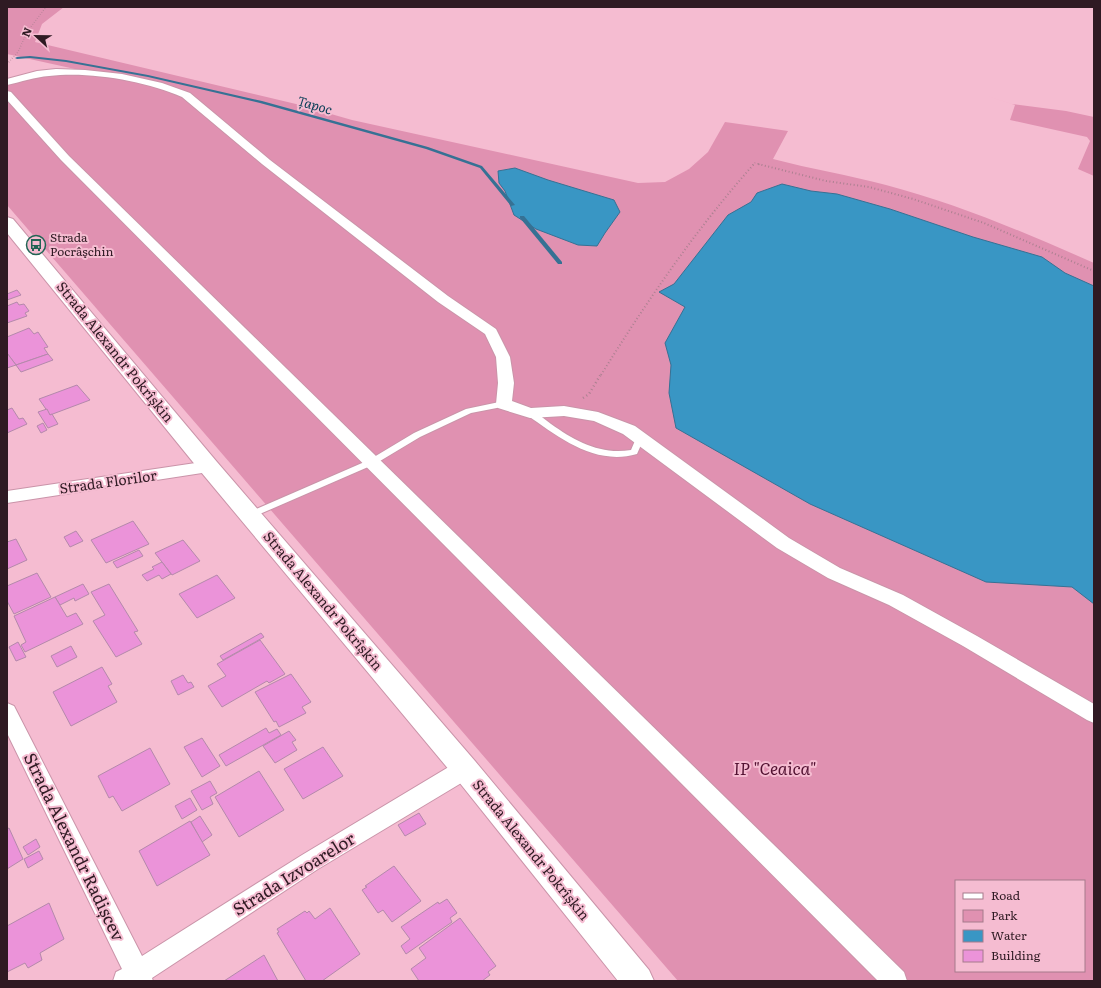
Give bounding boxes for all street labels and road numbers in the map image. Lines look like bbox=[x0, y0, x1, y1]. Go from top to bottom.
street label: Strada Alexandr Pokrîșkin bbox=[53, 277, 179, 426]
street label: Strada Florilor bbox=[58, 464, 158, 498]
street label: Strada Alexandr Pokrîșkin bbox=[260, 526, 388, 674]
street label: Strada Alexandr Radișcev bbox=[19, 748, 132, 945]
street label: Strada Alexandr Pokrîșkin bbox=[469, 775, 595, 924]
street label: Strada Izvoarelor bbox=[227, 825, 359, 920]

